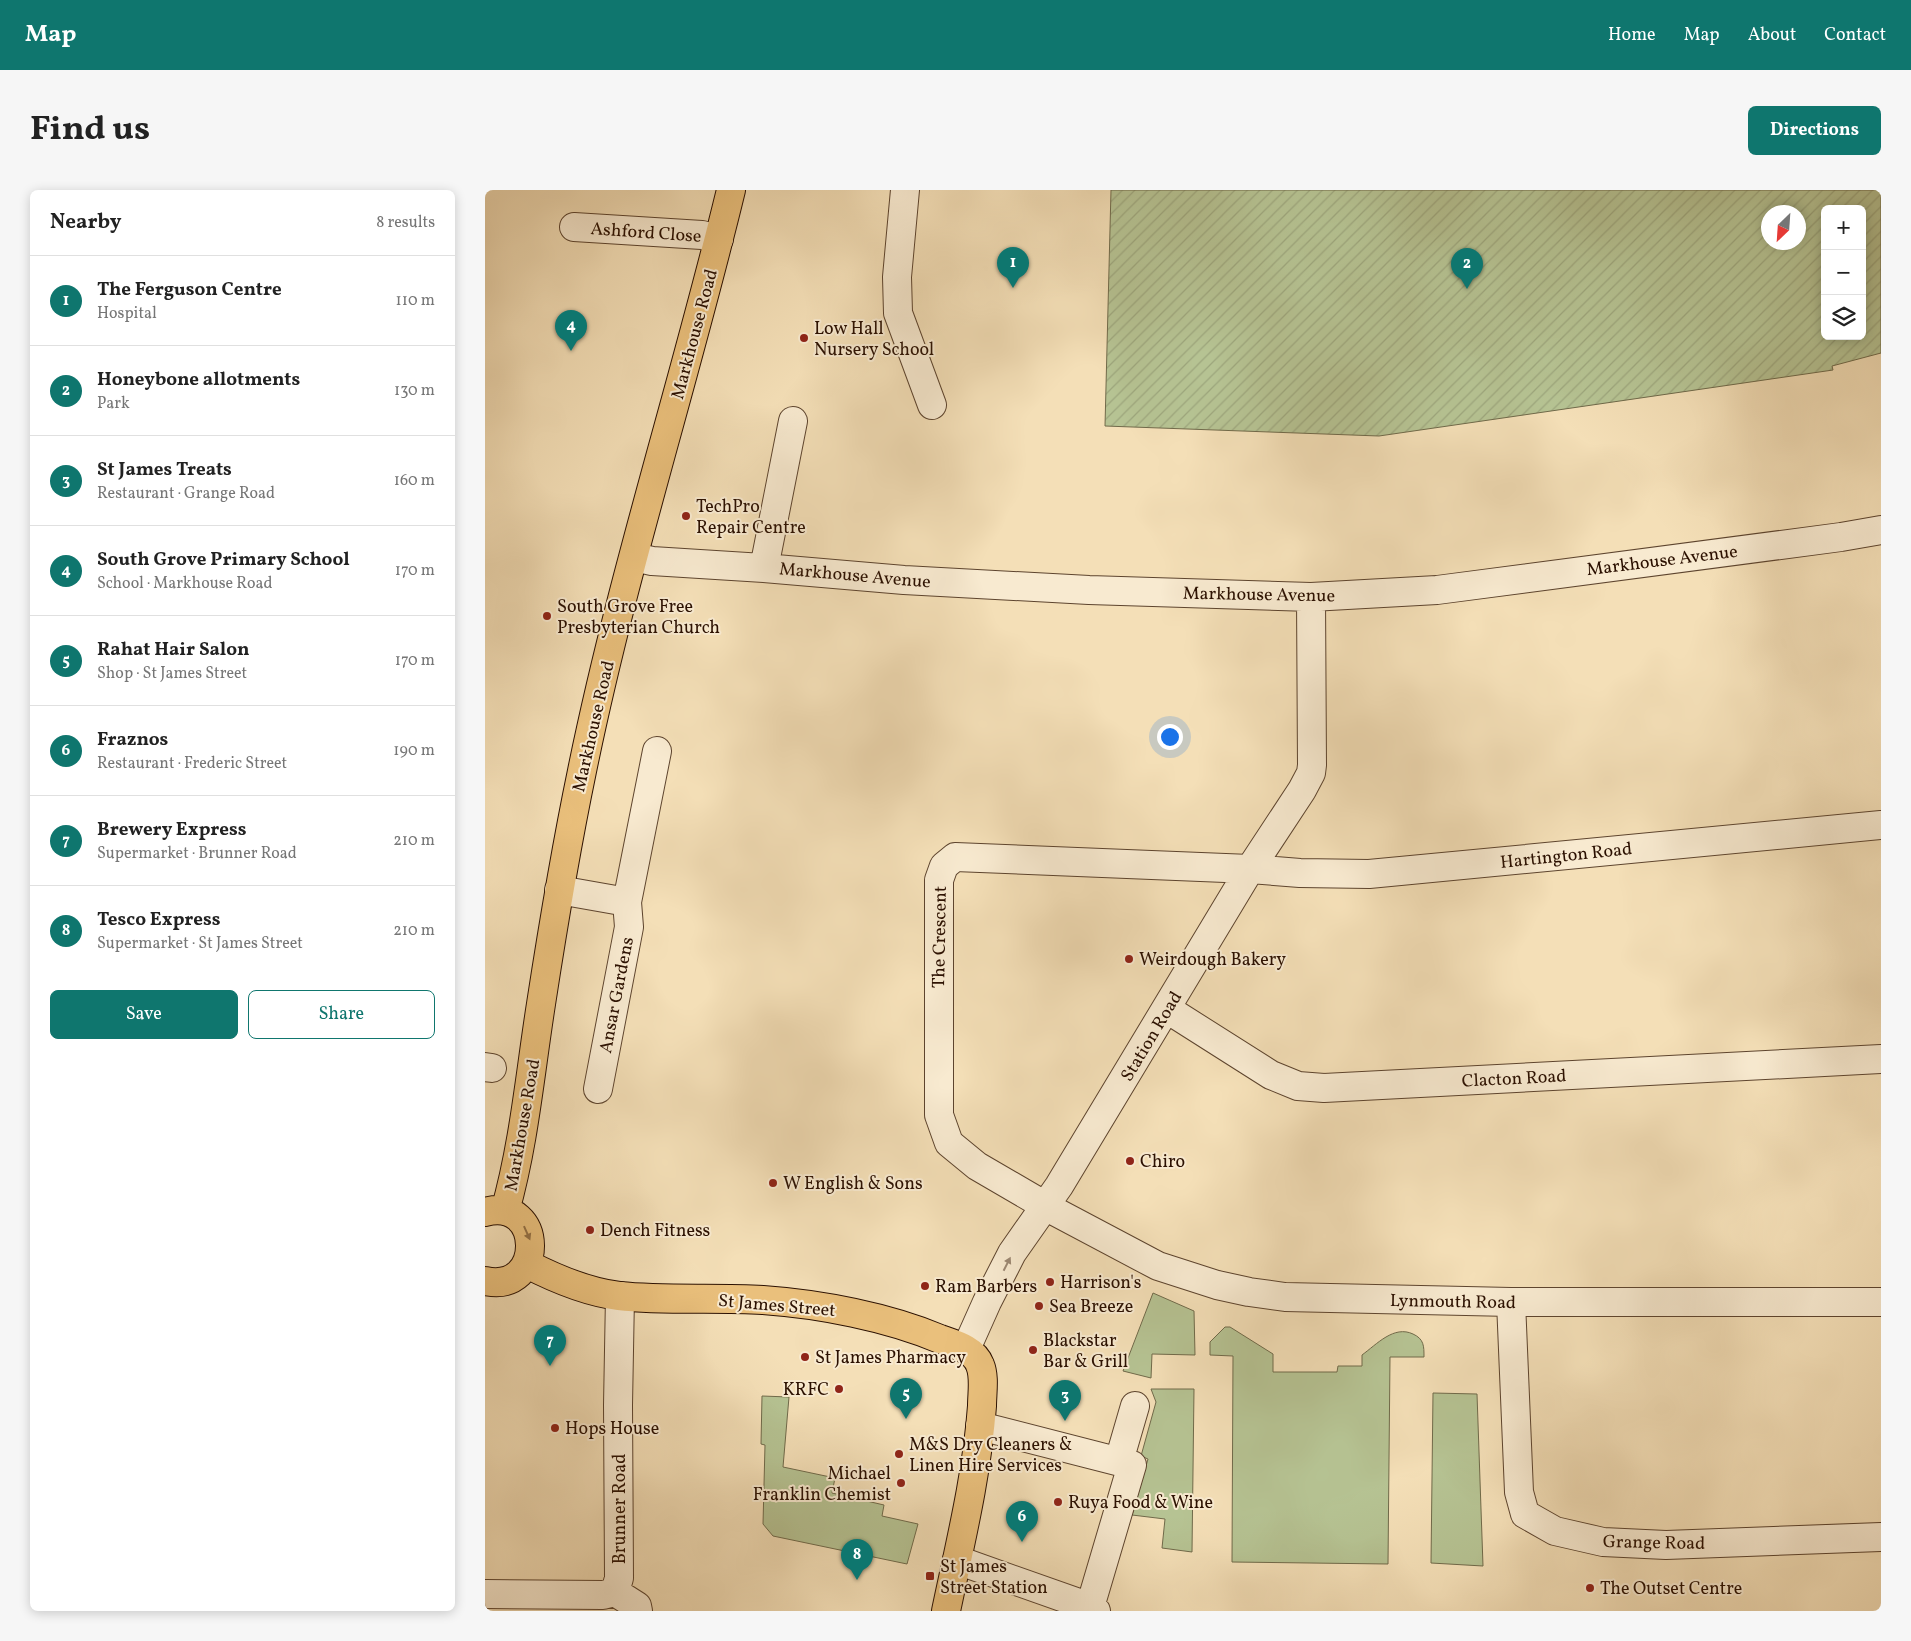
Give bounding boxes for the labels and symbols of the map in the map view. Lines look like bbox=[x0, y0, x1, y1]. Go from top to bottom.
north arrow bbox=[1761, 205, 1806, 250]
street label: Ashford Close bbox=[590, 217, 702, 250]
pin: 1 bbox=[997, 247, 1029, 288]
pin: 2 bbox=[1451, 248, 1483, 289]
street label: Markhouse Road bbox=[666, 266, 725, 402]
pin: 4 bbox=[555, 310, 587, 351]
place label: Low Hall Nursery School bbox=[814, 317, 934, 363]
marker: Low Hall Nursery School bbox=[798, 332, 810, 344]
place label: TechPro Repair Centre bbox=[696, 495, 806, 541]
marker: TechPro Repair Centre bbox=[680, 510, 692, 522]
street label: Markhouse Avenue bbox=[1585, 540, 1739, 583]
street label: Markhouse Avenue bbox=[778, 557, 932, 596]
street label: Markhouse Avenue bbox=[1183, 582, 1335, 609]
place label: South Grove Free Presbyterian Church bbox=[557, 595, 720, 641]
marker: South Grove Free Presbyterian Church bbox=[541, 610, 553, 622]
street label: Markhouse Road bbox=[567, 658, 622, 794]
your location bbox=[1157, 724, 1183, 750]
street label: Hartington Road bbox=[1499, 837, 1633, 876]
street label: The Crescent bbox=[927, 886, 954, 988]
street label: Ansar Gardens bbox=[594, 935, 641, 1056]
place label: Weirdough Bakery bbox=[1139, 948, 1286, 973]
marker: Weirdough Bakery bbox=[1123, 953, 1135, 965]
street label: Station Road bbox=[1115, 987, 1189, 1087]
street label: Markhouse Road bbox=[500, 1057, 547, 1193]
street label: Clacton Road bbox=[1461, 1064, 1567, 1095]
place label: Chiro bbox=[1140, 1150, 1185, 1175]
marker: Chiro bbox=[1124, 1155, 1136, 1167]
place label: W English & Sons bbox=[783, 1172, 923, 1197]
marker: W English & Sons bbox=[767, 1177, 779, 1189]
place label: Dench Fitness bbox=[600, 1219, 710, 1244]
marker: Dench Fitness bbox=[584, 1224, 596, 1236]
one-way arrow bbox=[523, 1225, 532, 1240]
one-way arrow bbox=[1003, 1257, 1011, 1271]
place label: Harrison's bbox=[1060, 1271, 1141, 1296]
place label: Ram Barbers bbox=[935, 1275, 1037, 1300]
marker: Harrison's bbox=[1044, 1276, 1056, 1288]
marker: Ram Barbers bbox=[919, 1280, 931, 1292]
street label: St James Street bbox=[717, 1289, 837, 1324]
street label: Lynmouth Road bbox=[1390, 1289, 1516, 1316]
place label: Sea Breeze bbox=[1049, 1295, 1133, 1320]
marker: Sea Breeze bbox=[1033, 1300, 1045, 1312]
pin: 7 bbox=[534, 1325, 566, 1366]
place label: Blackstar Bar & Grill bbox=[1043, 1329, 1128, 1375]
marker: Blackstar Bar & Grill bbox=[1027, 1344, 1039, 1356]
place label: St James Pharmacy bbox=[815, 1346, 966, 1371]
marker: St James Pharmacy bbox=[799, 1351, 811, 1363]
place label: KRFC bbox=[783, 1378, 829, 1403]
pin: 5 bbox=[890, 1378, 922, 1419]
pin: 3 bbox=[1049, 1380, 1081, 1421]
marker: KRFC bbox=[833, 1383, 845, 1395]
place label: Hops House bbox=[565, 1417, 659, 1442]
marker: Hops House bbox=[549, 1422, 561, 1434]
place label: M&S Dry Cleaners & Linen Hire Services bbox=[909, 1433, 1072, 1479]
marker: M&S Dry Cleaners & Linen Hire Services bbox=[893, 1448, 905, 1460]
street label: Brunner Road bbox=[608, 1454, 633, 1564]
place label: Michael Franklin Chemist bbox=[753, 1462, 891, 1508]
marker: Michael Franklin Chemist bbox=[895, 1477, 907, 1489]
place label: Ruya Food & Wine bbox=[1068, 1491, 1213, 1516]
marker: Ruya Food & Wine bbox=[1052, 1496, 1064, 1508]
pin: 6 bbox=[1006, 1501, 1038, 1542]
street label: Grange Road bbox=[1603, 1530, 1705, 1557]
pin: 8 bbox=[841, 1539, 873, 1580]
place label: St James Street Station bbox=[940, 1555, 1048, 1601]
marker: St James Street Station bbox=[924, 1570, 936, 1582]
place label: The Outset Centre bbox=[1600, 1577, 1742, 1602]
marker: The Outset Centre bbox=[1584, 1582, 1596, 1594]

